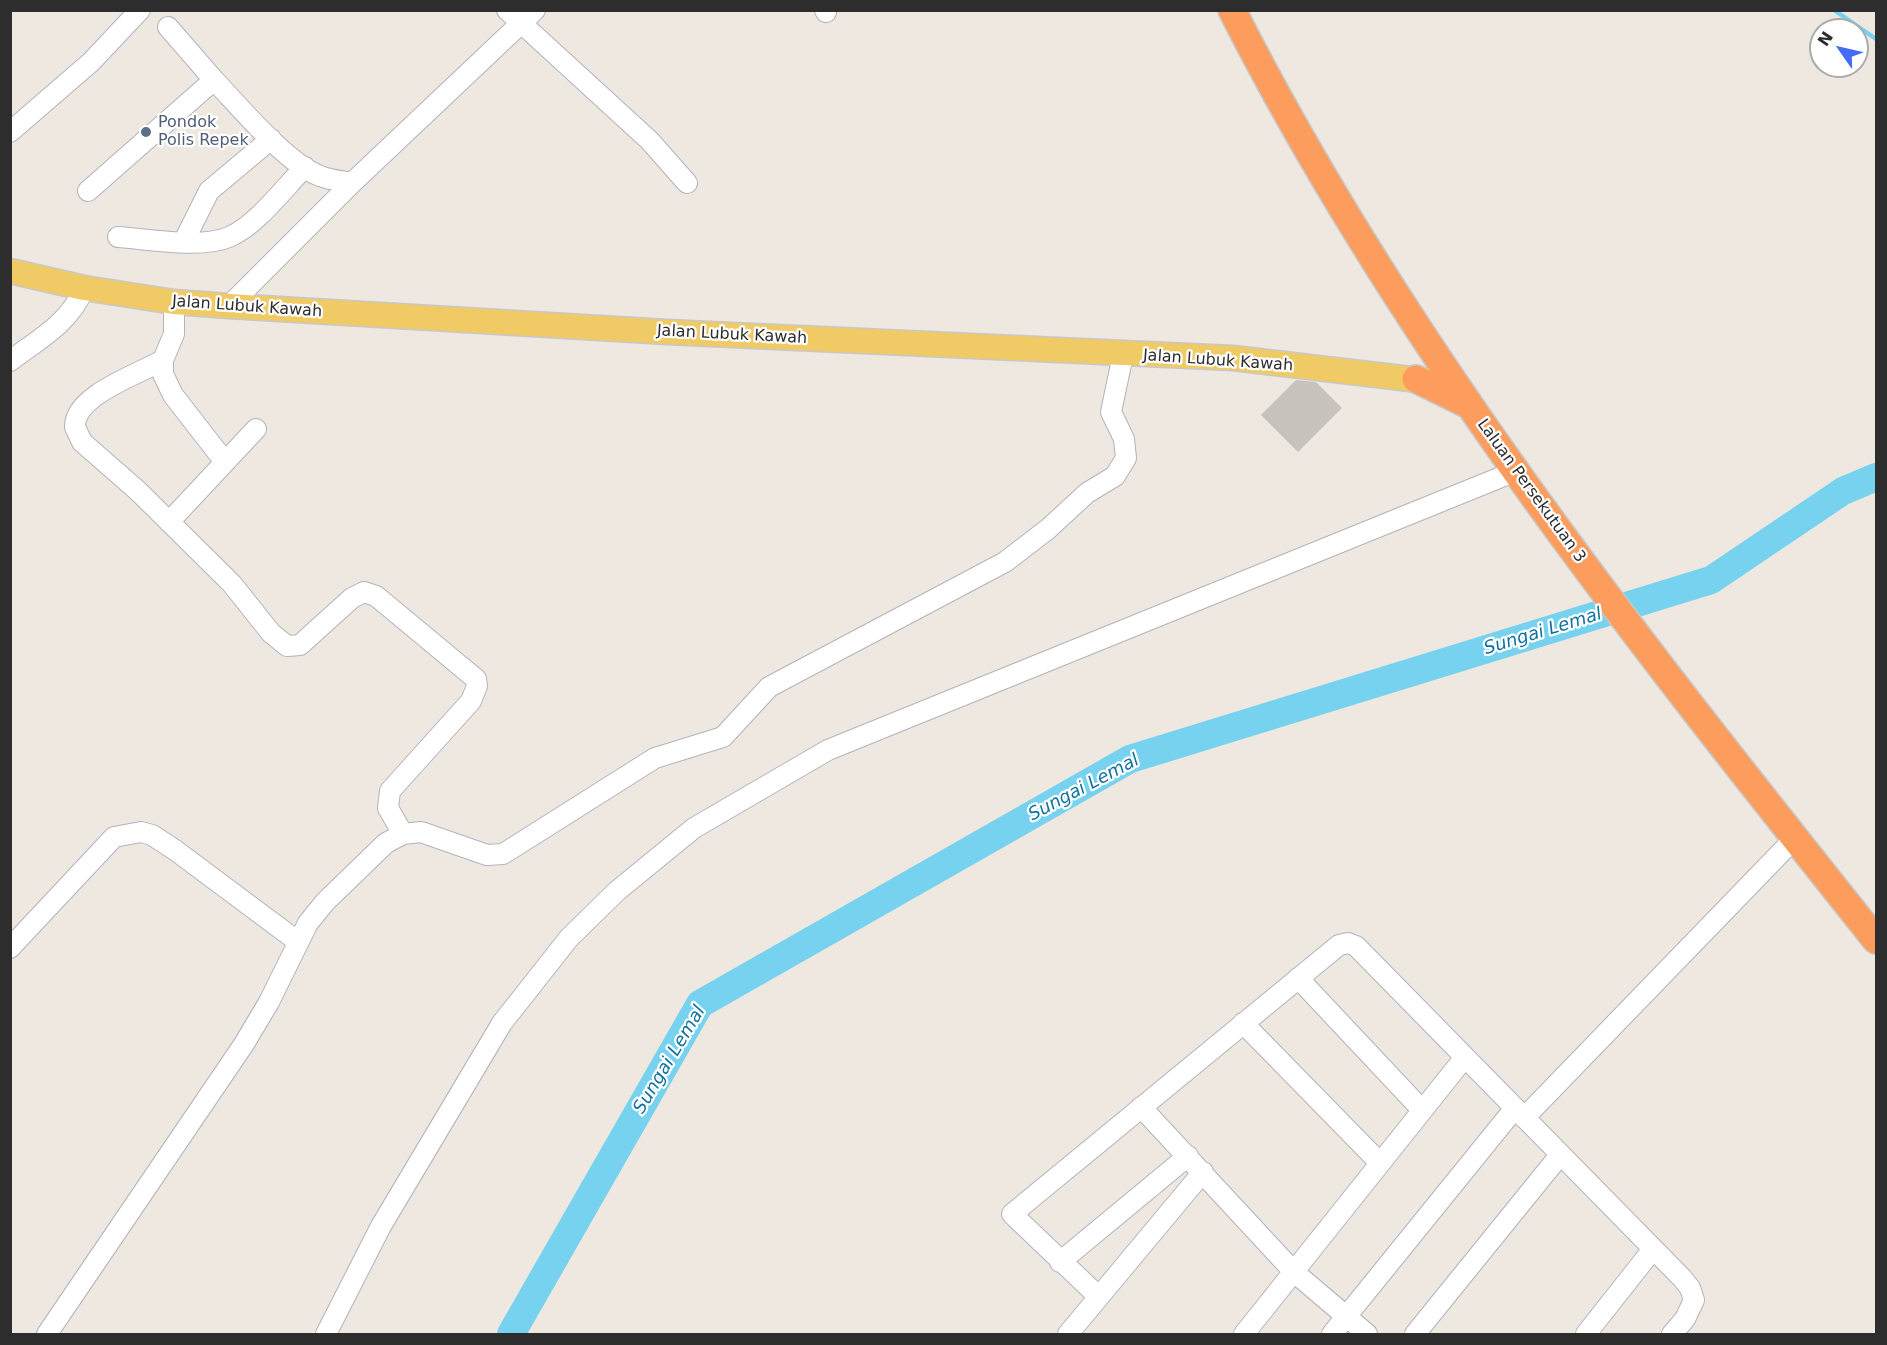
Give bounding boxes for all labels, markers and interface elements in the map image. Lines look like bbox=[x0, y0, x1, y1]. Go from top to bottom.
north arrow bbox=[1809, 18, 1869, 78]
text: N bbox=[1814, 28, 1837, 50]
place label: Pondok Polis Repek bbox=[158, 113, 249, 151]
marker: Pondok Polis Repek bbox=[139, 125, 153, 139]
street label: Jalan Lubuk Kawah bbox=[171, 292, 323, 322]
street label: Jalan Lubuk Kawah bbox=[656, 321, 808, 349]
street label: Jalan Lubuk Kawah bbox=[1142, 346, 1294, 376]
street label: Laluan Persekutuan 3 bbox=[1473, 416, 1589, 566]
water label: Sungai Lemal bbox=[1481, 604, 1605, 660]
water label: Sungai Lemal bbox=[1025, 750, 1143, 826]
water label: Sungai Lemal bbox=[629, 1002, 711, 1118]

